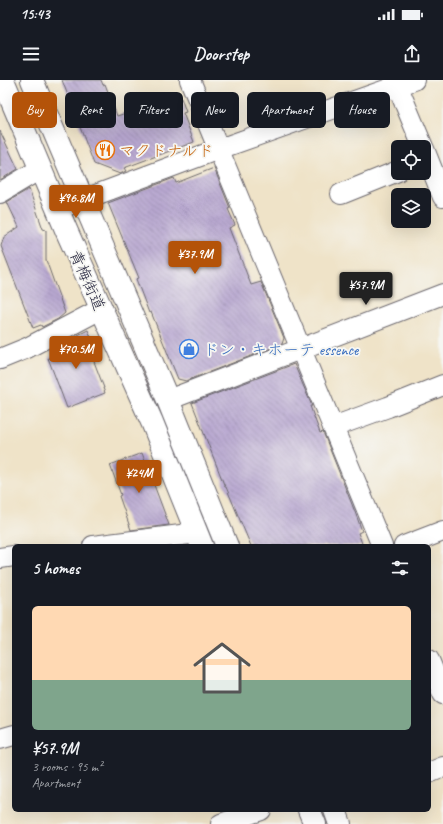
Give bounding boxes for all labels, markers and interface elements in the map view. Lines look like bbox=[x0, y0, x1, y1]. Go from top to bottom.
text: 15:43 bbox=[20, 5, 50, 24]
icon: menu bbox=[20, 43, 42, 65]
text: Doorstep bbox=[194, 43, 249, 65]
icon: share bbox=[401, 43, 423, 65]
chip: Buy bbox=[12, 92, 57, 128]
chip: Rent bbox=[65, 92, 116, 128]
chip: Filters bbox=[124, 92, 183, 128]
chip: New bbox=[191, 92, 239, 128]
chip: Apartment bbox=[247, 92, 326, 128]
chip: House bbox=[334, 92, 390, 128]
restaurant icon: マクドナルド bbox=[94, 139, 116, 161]
map controls bbox=[391, 140, 431, 228]
button: locate bbox=[391, 140, 431, 180]
place label: マクドナルド bbox=[119, 141, 214, 161]
pin: ¥96.8M bbox=[43, 185, 109, 219]
button: layers bbox=[391, 188, 431, 228]
text: ¥96.8M bbox=[58, 190, 94, 206]
pin: ¥37.9M bbox=[162, 241, 228, 275]
text: ¥37.9M bbox=[177, 246, 213, 262]
street label: 青梅街道 bbox=[65, 247, 109, 314]
pin: ¥57.9M bbox=[333, 272, 399, 306]
text: ¥57.9M bbox=[348, 277, 384, 293]
pin: ¥70.5M bbox=[43, 336, 109, 370]
shop icon: ドン・キホーテ essence bbox=[178, 338, 200, 360]
place label: ドン・キホーテ essence bbox=[203, 340, 360, 360]
text: ¥70.5M bbox=[58, 341, 94, 357]
pin: ¥24M bbox=[115, 460, 163, 494]
text: ¥24M bbox=[125, 465, 153, 481]
icon: filters bbox=[389, 557, 411, 579]
text: 5 homes bbox=[32, 558, 80, 579]
icon: home bbox=[186, 632, 258, 704]
text: ¥57.9M bbox=[32, 738, 78, 759]
text: 3 rooms · 95 m² bbox=[32, 759, 102, 775]
text: Apartment bbox=[32, 775, 80, 791]

